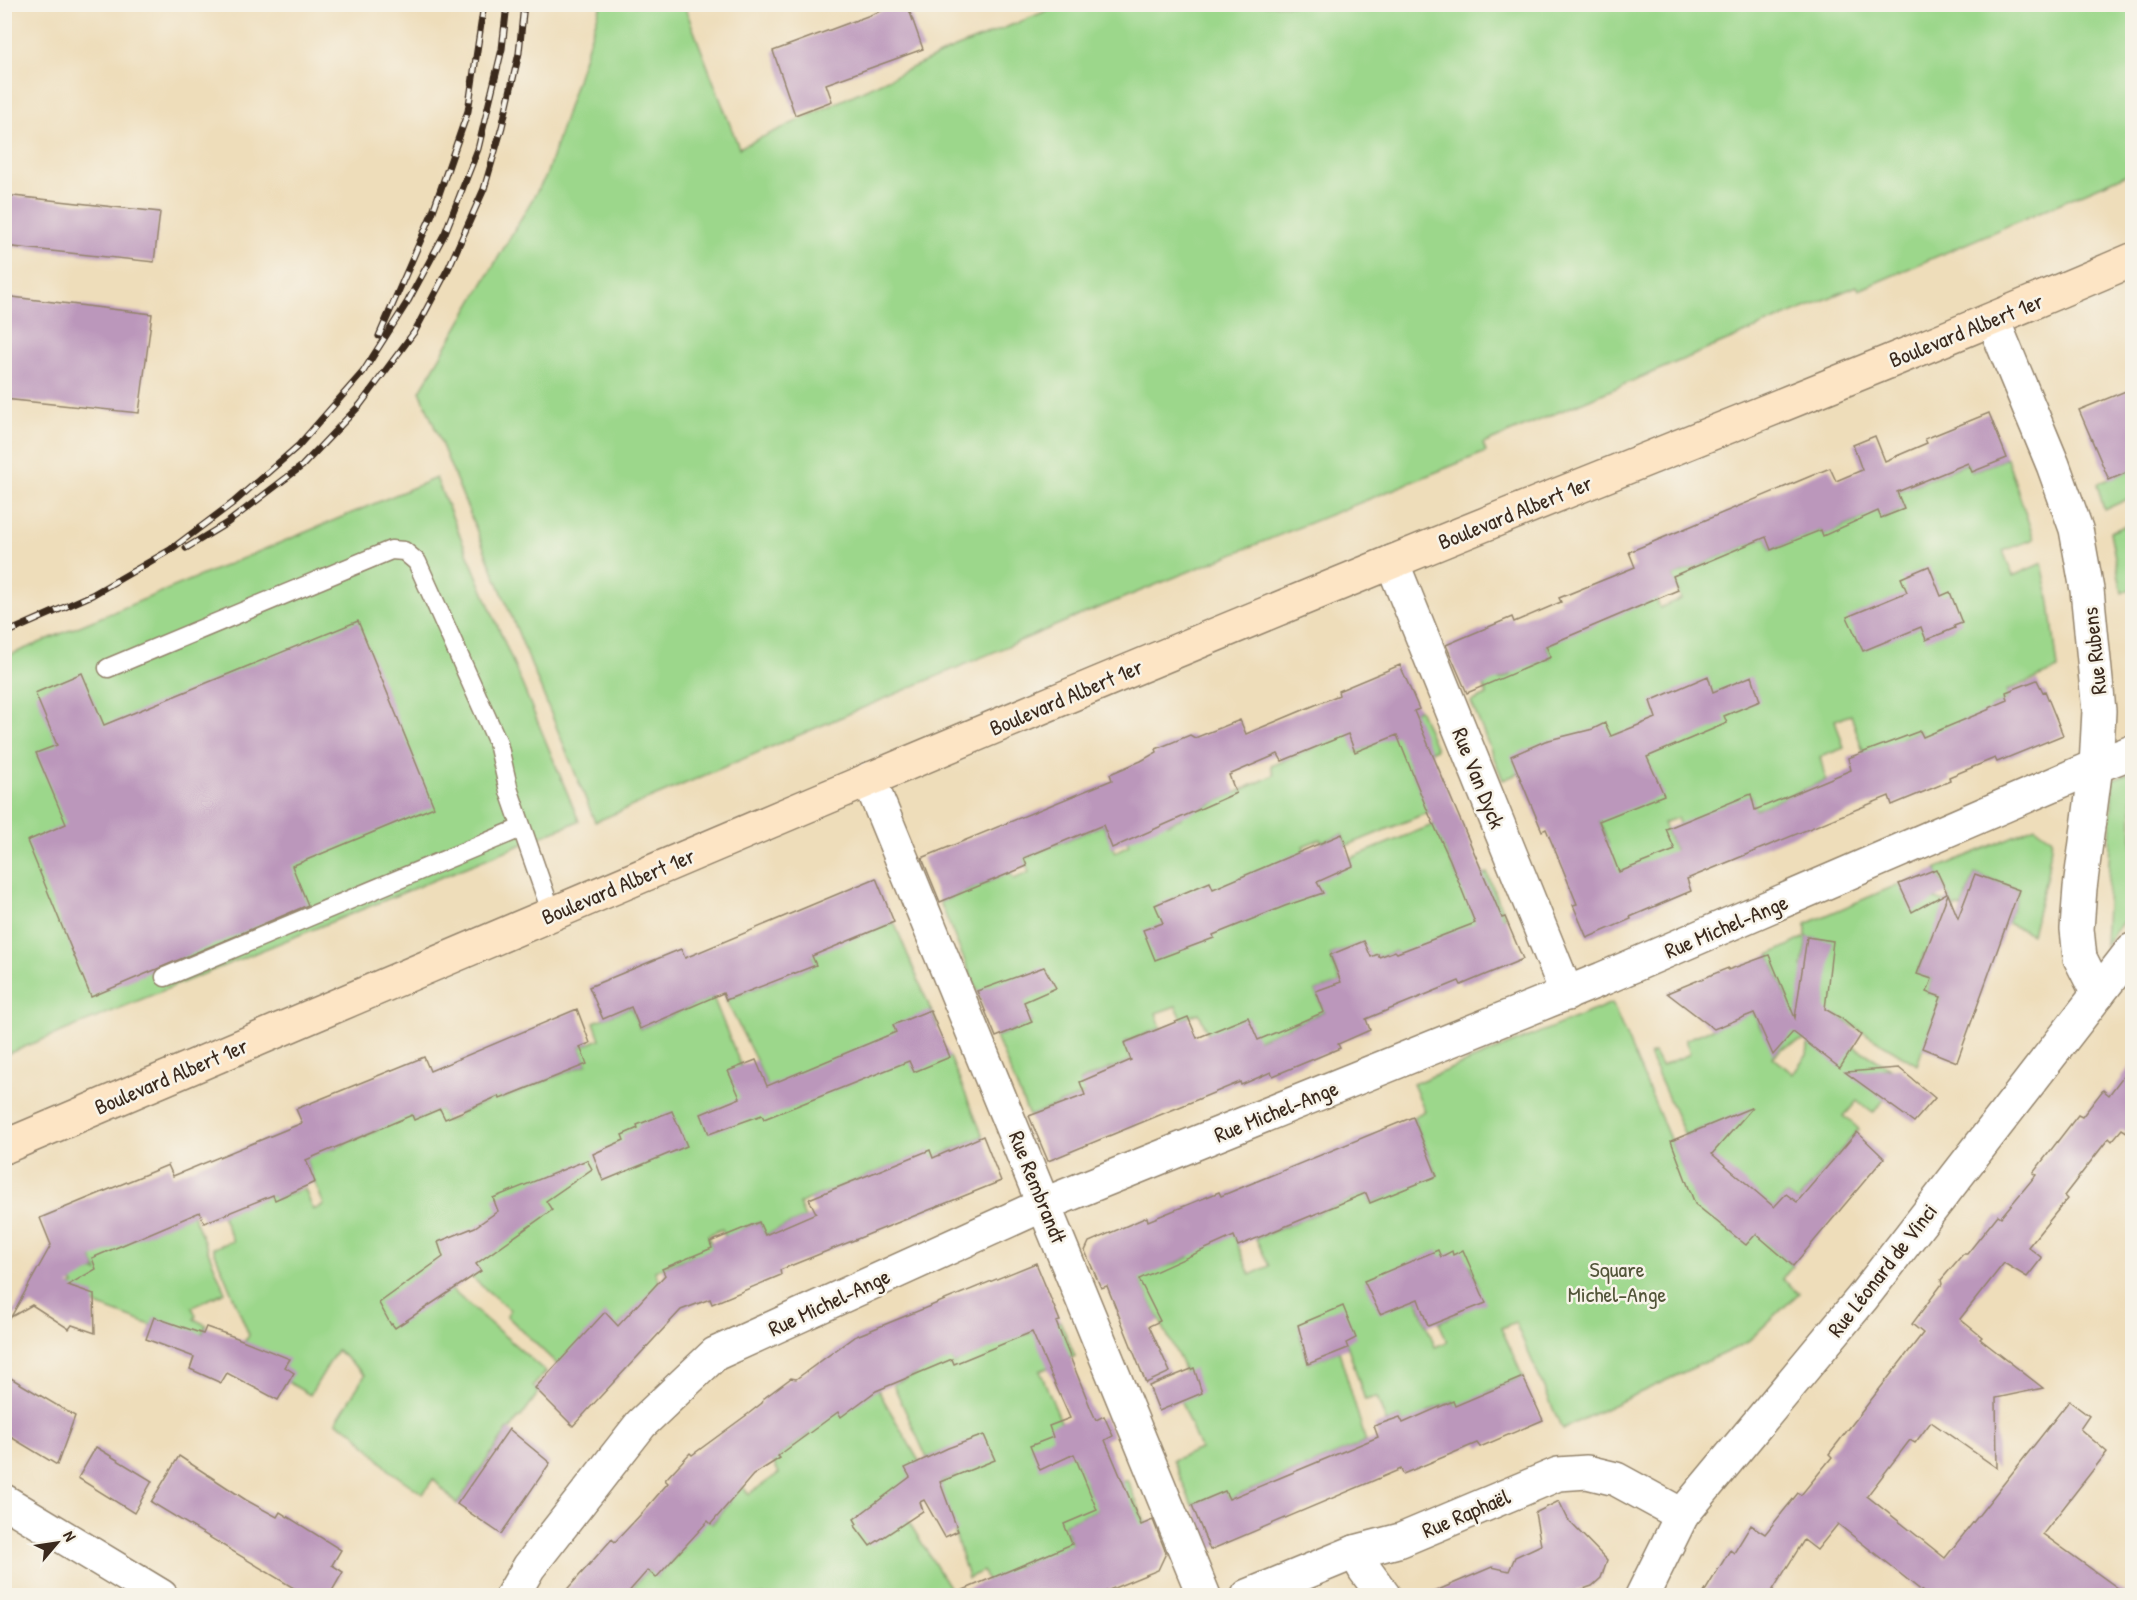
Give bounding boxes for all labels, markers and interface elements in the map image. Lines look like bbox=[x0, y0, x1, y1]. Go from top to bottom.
street label: Boulevard Albert 1er bbox=[1884, 285, 2048, 375]
street label: Boulevard Albert 1er bbox=[1433, 467, 1597, 557]
street label: Rue Rubens bbox=[2075, 606, 2113, 696]
street label: Boulevard Albert 1er bbox=[985, 651, 1148, 743]
street label: Rue Van Dyck bbox=[1445, 723, 1513, 833]
street label: Boulevard Albert 1er bbox=[537, 840, 700, 932]
street label: Rue Michel-Ange bbox=[1660, 886, 1792, 965]
street label: Boulevard Albert 1er bbox=[90, 1030, 253, 1122]
street label: Rue Michel-Ange bbox=[1210, 1072, 1343, 1149]
street label: Rue Rembrandt bbox=[1002, 1126, 1074, 1248]
street label: Rue Léonard de Vinci bbox=[1820, 1197, 1944, 1343]
park label: Square Michel-Ange bbox=[1568, 1254, 1666, 1309]
street label: Rue Michel-Ange bbox=[763, 1261, 895, 1343]
street label: Rue Raphaël bbox=[1417, 1481, 1515, 1545]
north arrow bbox=[27, 1513, 87, 1573]
text: N bbox=[58, 1527, 82, 1545]

